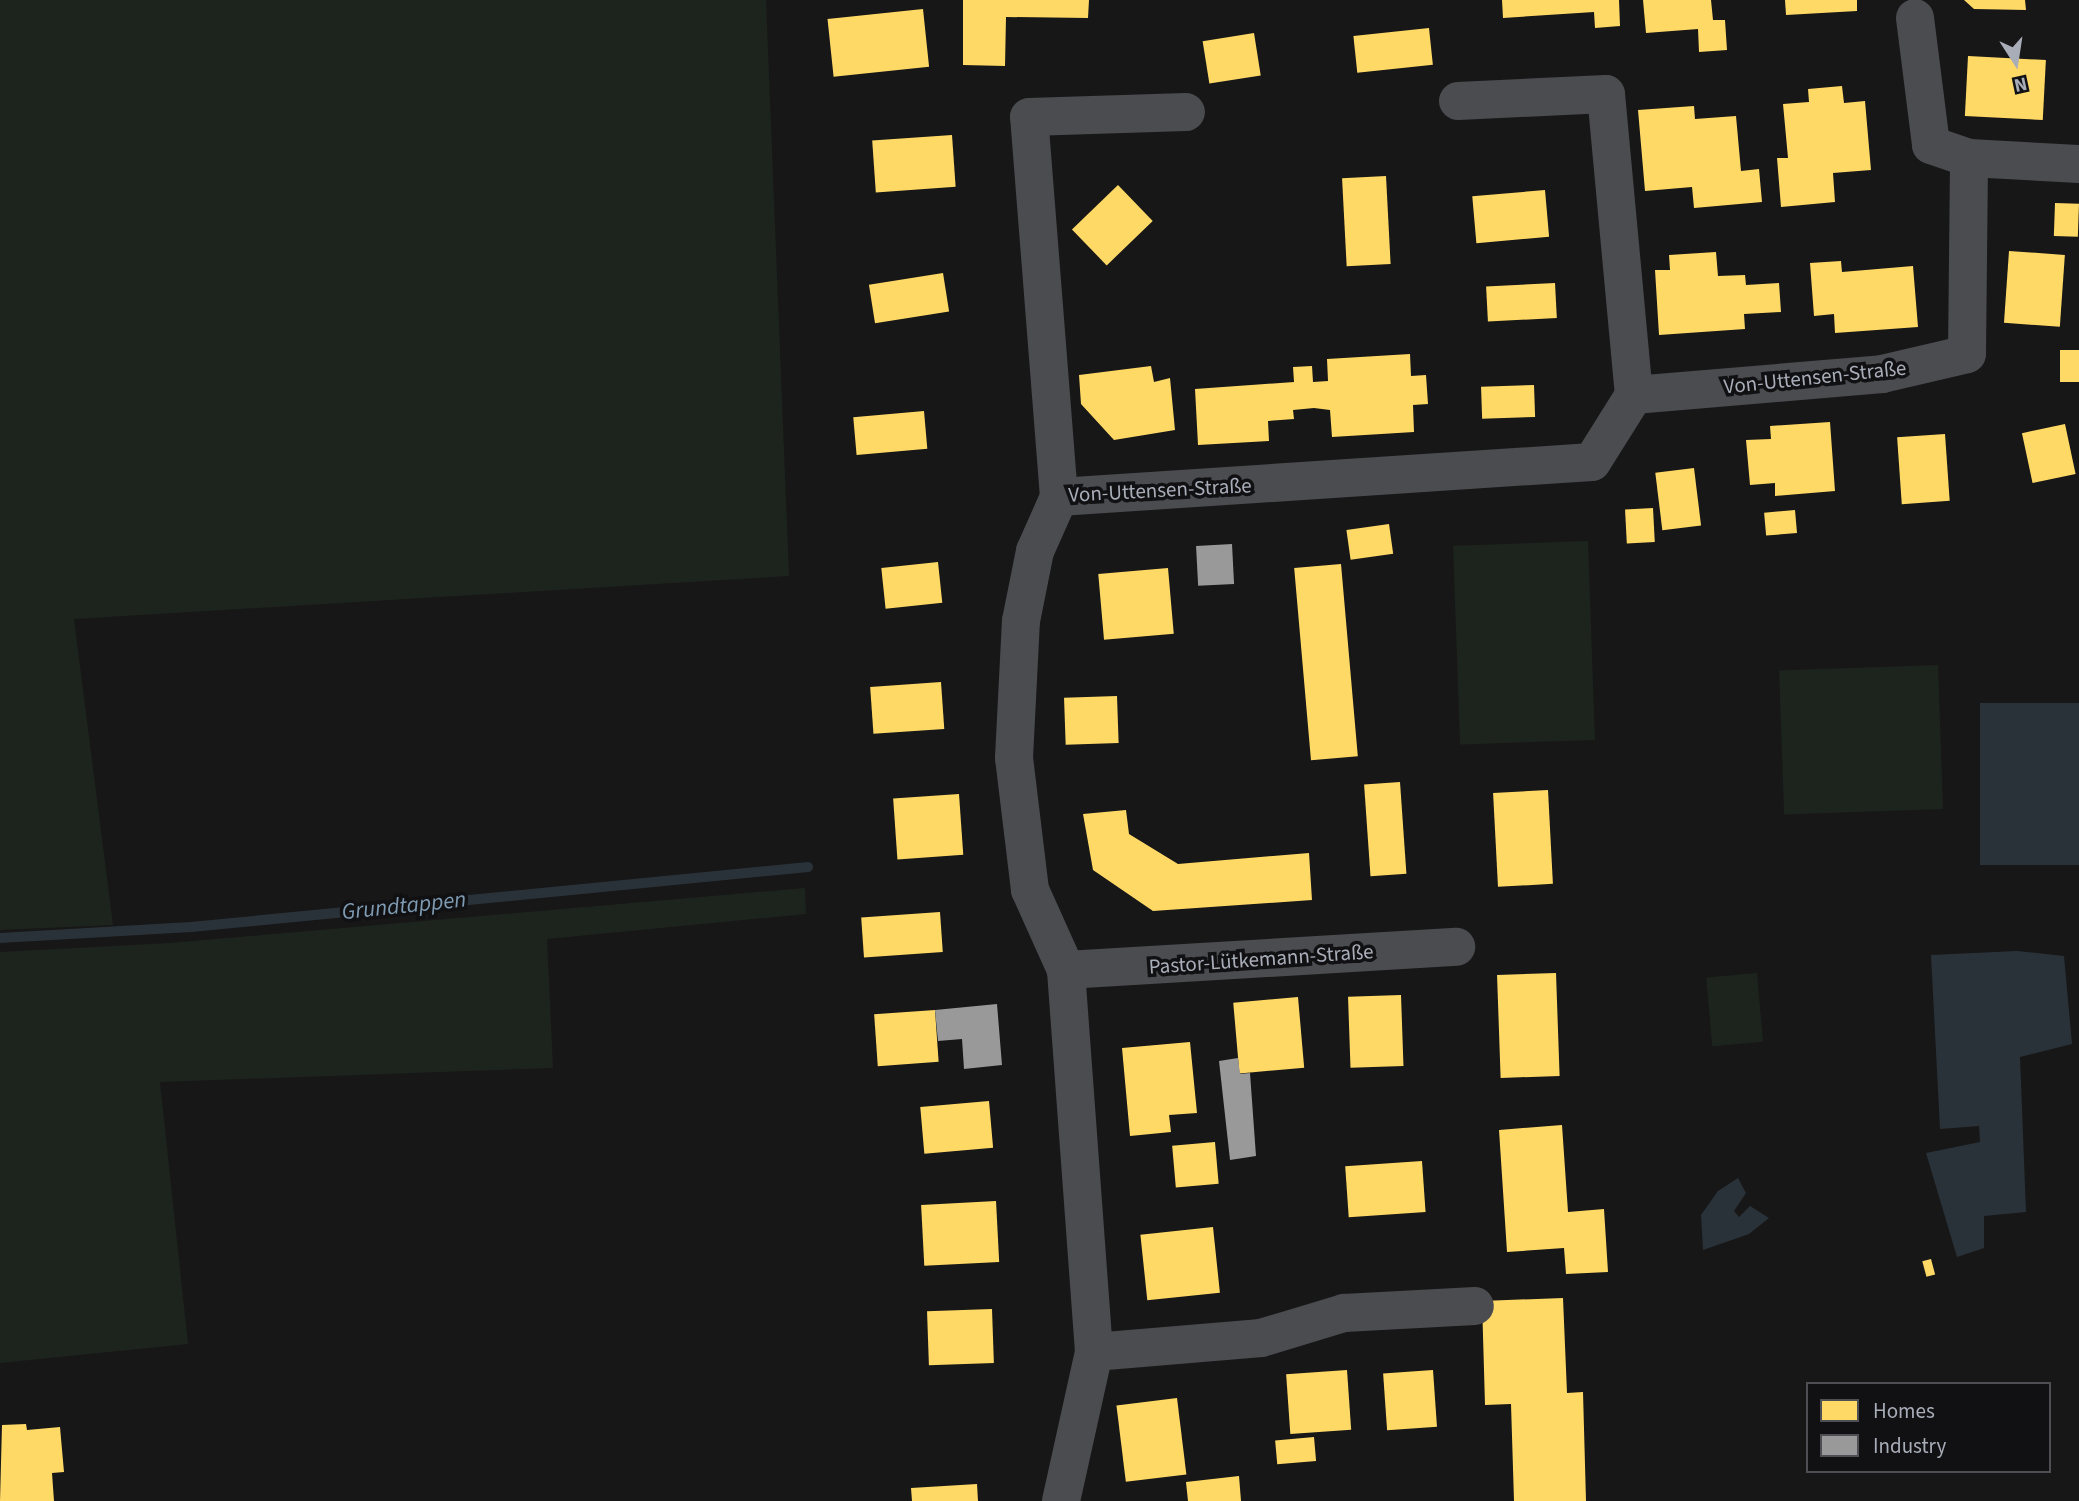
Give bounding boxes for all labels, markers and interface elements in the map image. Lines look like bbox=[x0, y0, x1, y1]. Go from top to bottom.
north arrow bbox=[1981, 28, 2051, 98]
text: N bbox=[2011, 70, 2029, 99]
street label: Von-Uttensen-Straße bbox=[1722, 355, 1908, 399]
street label: Von-Uttensen-Straße bbox=[1068, 473, 1252, 507]
water label: Grundtappen bbox=[340, 886, 468, 926]
street label: Pastor-Lütkemann-Straße bbox=[1148, 939, 1374, 979]
legend bbox=[1806, 1382, 2051, 1473]
text: Homes bbox=[1873, 1396, 1935, 1426]
text: Industry bbox=[1873, 1431, 1946, 1461]

